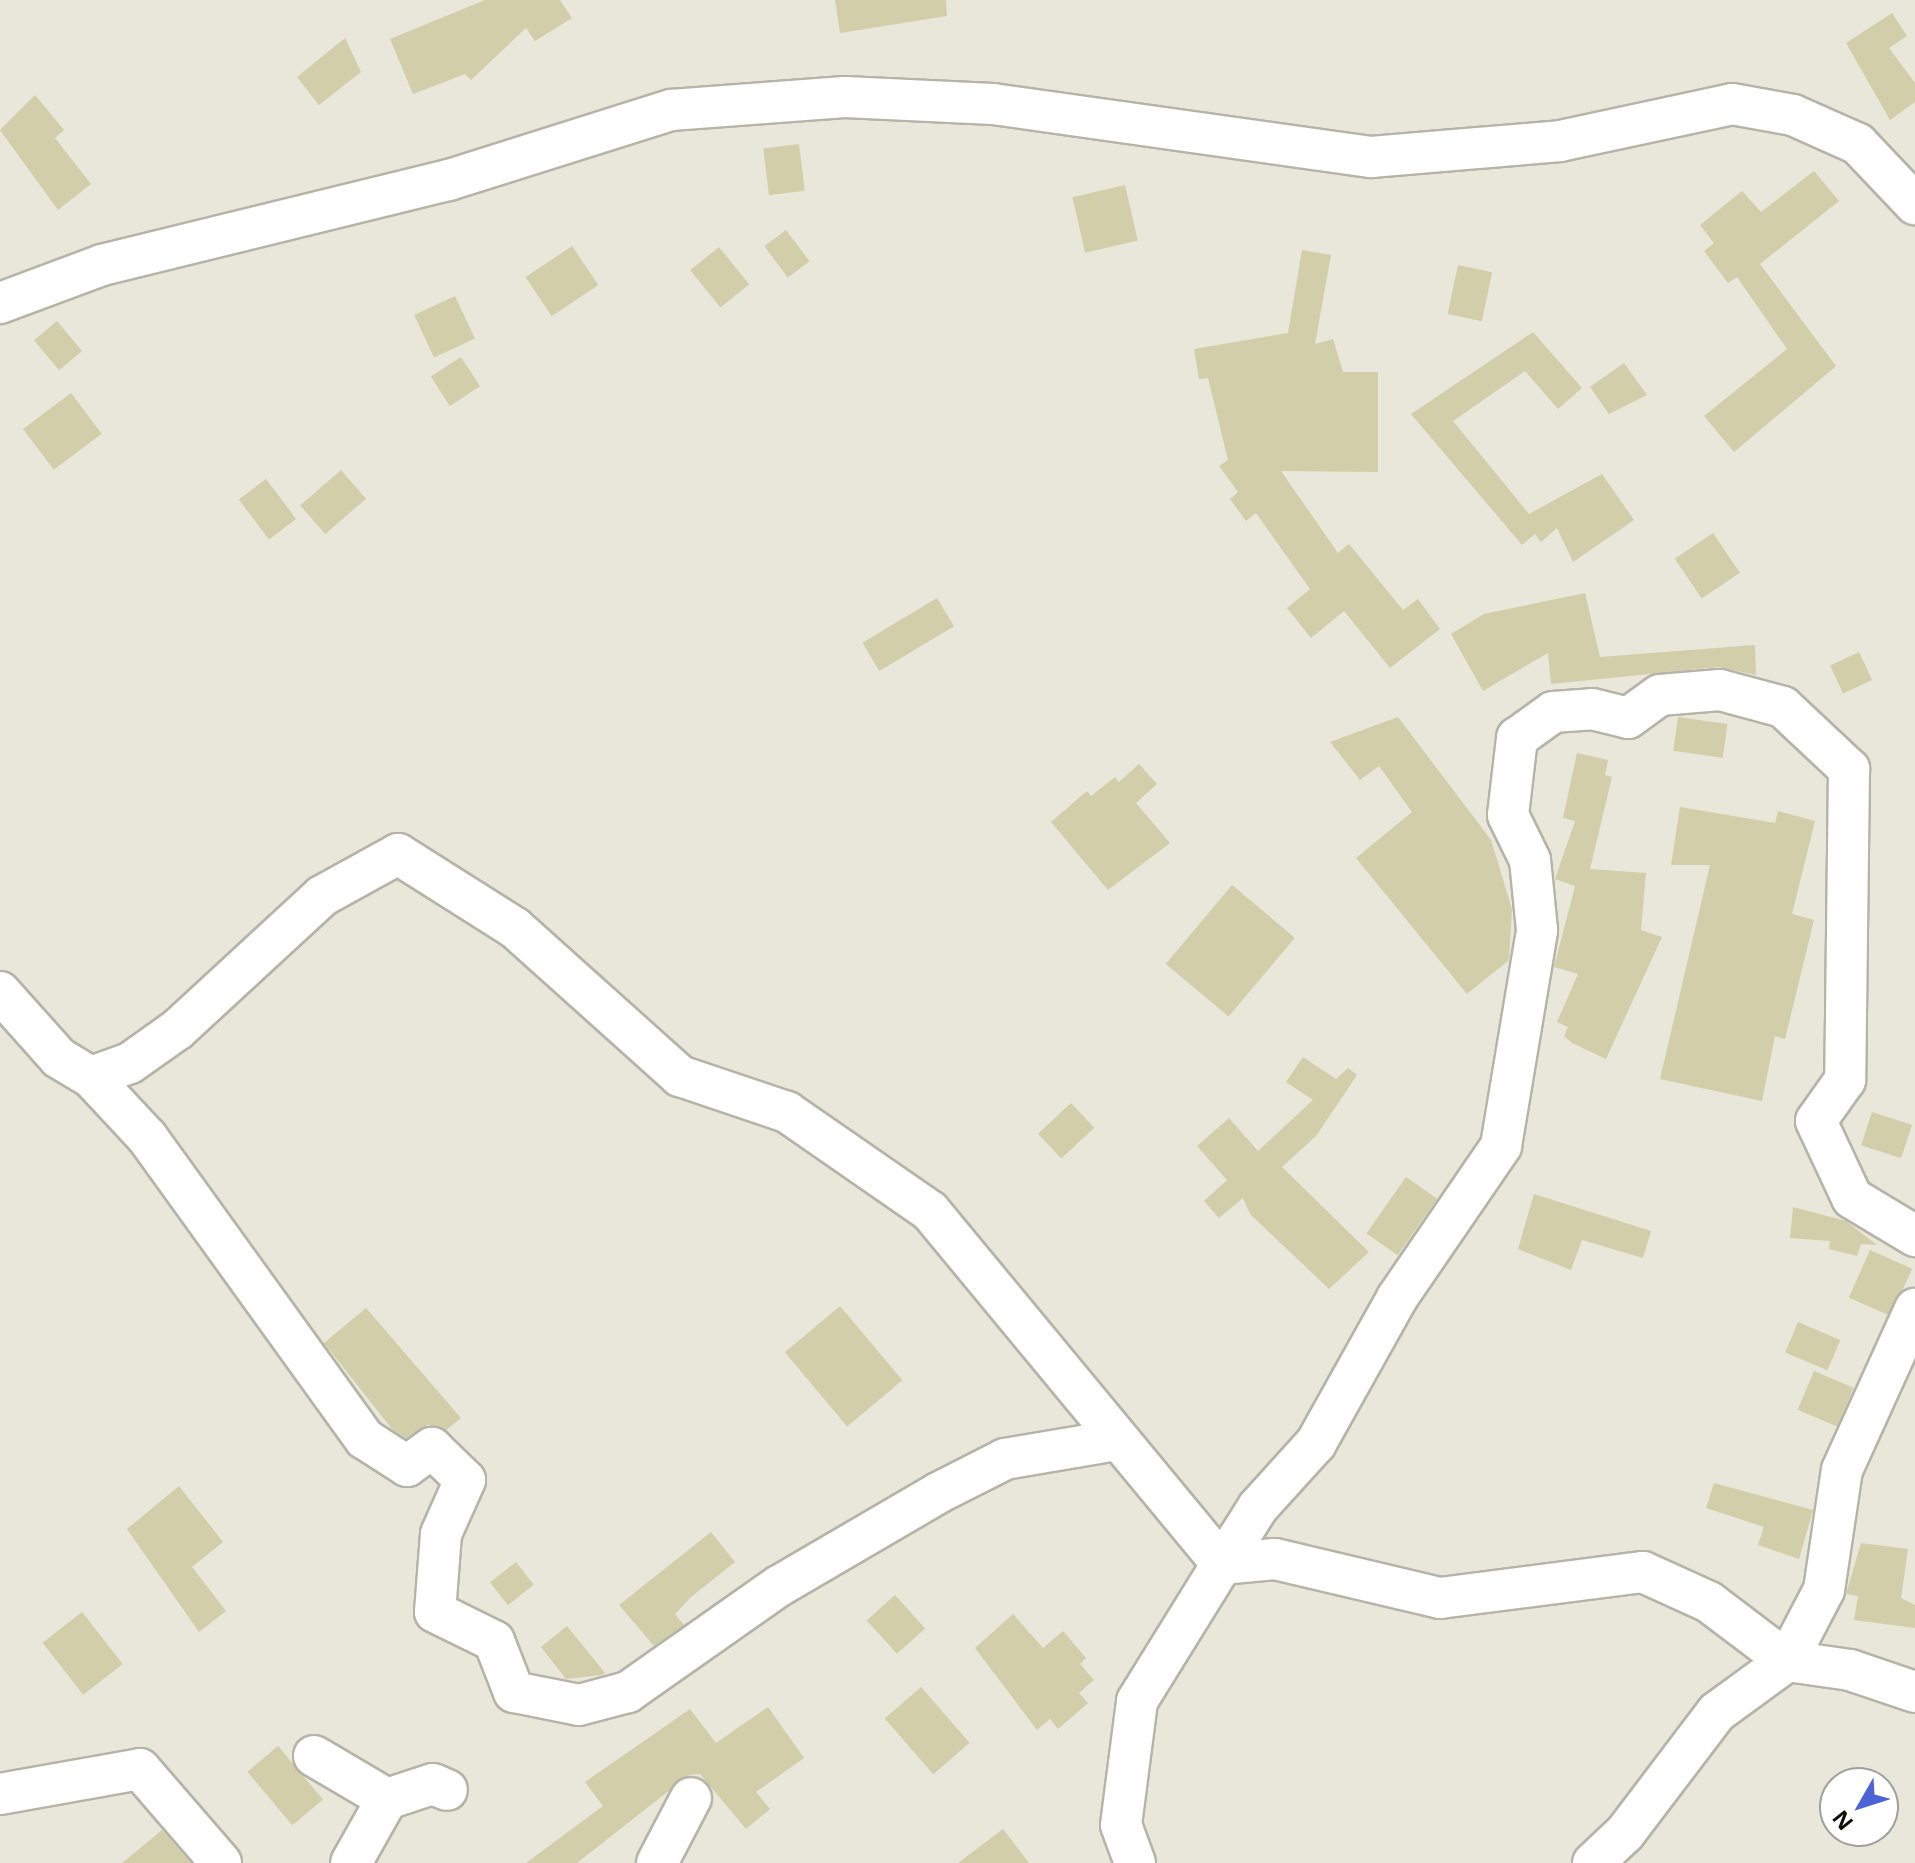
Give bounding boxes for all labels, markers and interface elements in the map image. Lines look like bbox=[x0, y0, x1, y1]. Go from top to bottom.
north arrow bbox=[1819, 1767, 1899, 1847]
text: N bbox=[1825, 1804, 1859, 1837]

